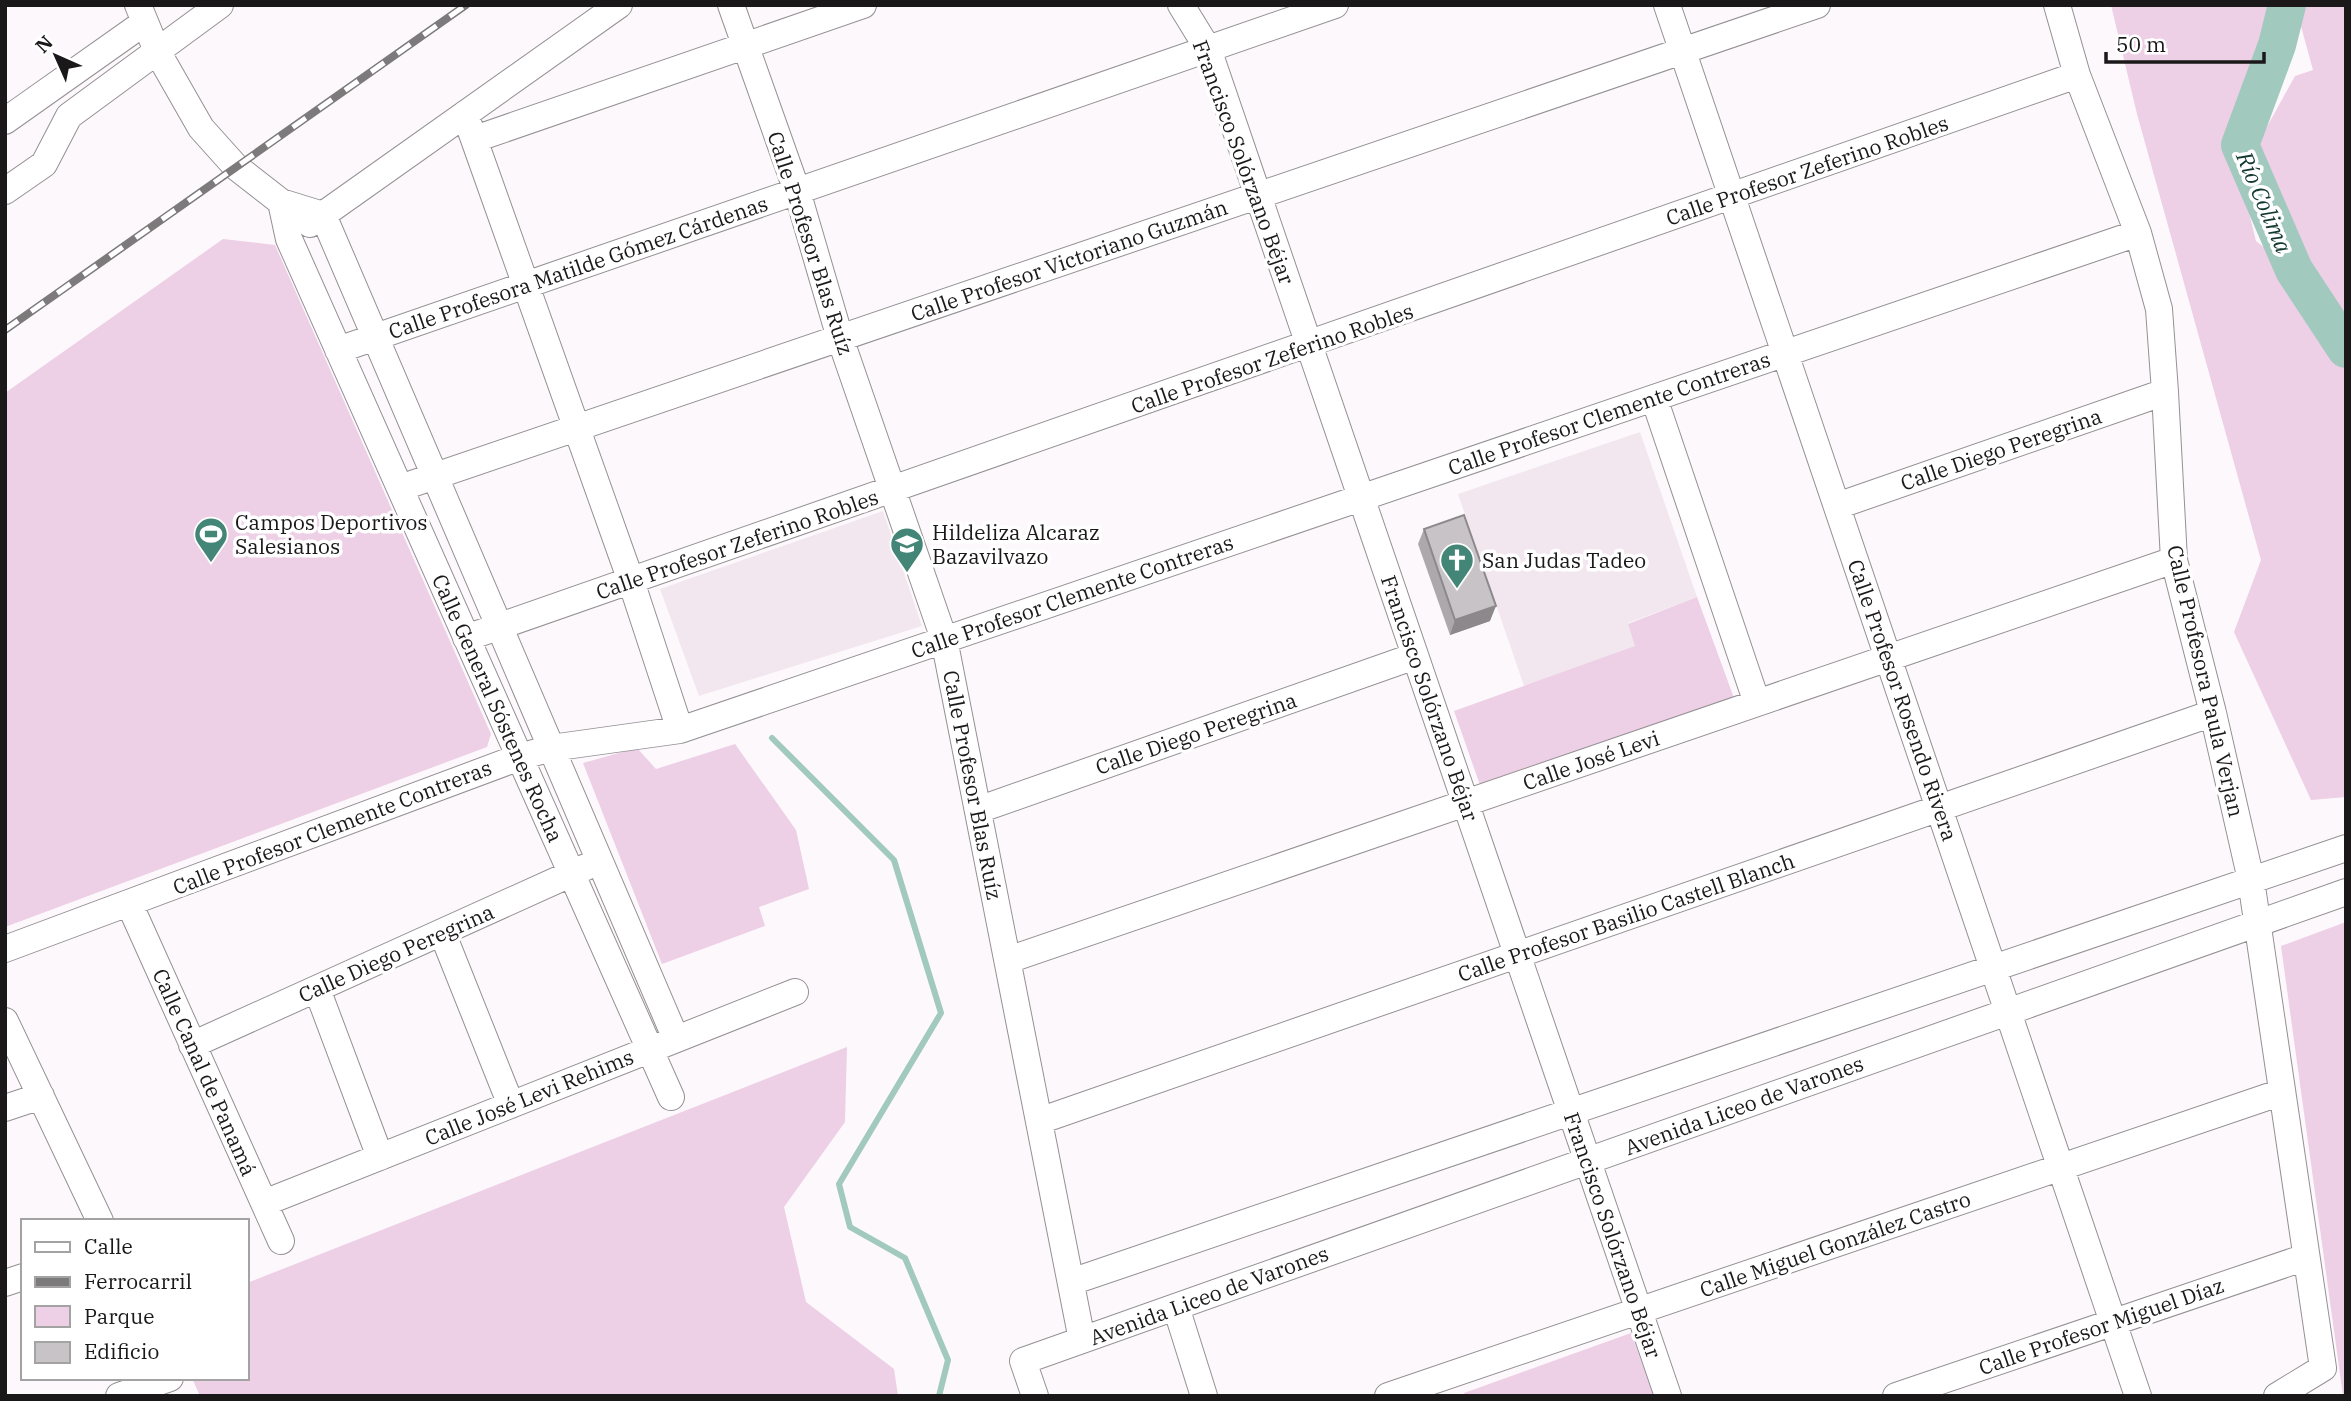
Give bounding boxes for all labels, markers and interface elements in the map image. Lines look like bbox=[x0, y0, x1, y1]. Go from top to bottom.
north arrow bbox=[21, 21, 91, 91]
scale bar bbox=[2106, 21, 2264, 65]
text: N bbox=[30, 30, 58, 58]
text: 50 m bbox=[2116, 30, 2166, 58]
street label: Francisco Solórzano Béjar bbox=[1187, 36, 1302, 289]
street label: Calle Profesor Zeferino Robles bbox=[1662, 108, 1952, 232]
street label: Calle Profesor Blas Ruíz bbox=[762, 128, 860, 358]
water label: Río Colima bbox=[2230, 146, 2300, 258]
street label: Calle Profesora Matilde Gómez Cárdenas bbox=[385, 189, 771, 345]
street label: Calle Profesor Victoriano Guzmán bbox=[907, 192, 1231, 328]
street label: Calle Profesor Zeferino Robles bbox=[1127, 296, 1417, 420]
street label: Calle Profesor Clemente Contreras bbox=[1444, 345, 1774, 481]
street label: Calle Diego Peregrina bbox=[1897, 401, 2105, 497]
street label: Calle Profesor Zeferino Robles bbox=[592, 482, 882, 606]
place label: Campos Deportivos Salesianos bbox=[235, 508, 428, 560]
sports icon: Campos Deportivos Salesianos bbox=[192, 515, 230, 564]
place label: Hildeliza Alcaraz Bazavilvazo bbox=[932, 518, 1100, 570]
school or university icon: Hildeliza Alcaraz Bazavilvazo bbox=[888, 525, 926, 574]
street label: Calle Profesor Clemente Contreras bbox=[907, 528, 1237, 664]
church icon: San Judas Tadeo bbox=[1438, 541, 1476, 590]
street label: Calle Profesora Paula Verjan bbox=[2161, 542, 2251, 820]
place label: San Judas Tadeo bbox=[1482, 546, 1646, 574]
street label: Calle Profesor Rosendo Rivera bbox=[1842, 556, 1964, 844]
street label: Calle General Sóstenes Rocha bbox=[426, 570, 570, 846]
street label: Francisco Solórzano Béjar bbox=[1375, 571, 1485, 825]
street label: Calle Profesor Blas Ruíz bbox=[937, 668, 1009, 902]
street label: Calle Diego Peregrina bbox=[1092, 685, 1300, 781]
street label: Calle José Levi bbox=[1519, 724, 1663, 796]
street label: Calle Profesor Clemente Contreras bbox=[169, 753, 495, 901]
street label: Calle Profesor Basilio Castell Blanch bbox=[1454, 846, 1798, 988]
street label: Calle Diego Peregrina bbox=[294, 897, 498, 1009]
street label: Calle Canal de Panamá bbox=[147, 964, 263, 1180]
street label: Calle José Levi Rehims bbox=[421, 1042, 637, 1152]
street label: Avenida Liceo de Varones bbox=[1621, 1049, 1867, 1161]
street label: Francisco Solórzano Béjar bbox=[1558, 1108, 1668, 1362]
street label: Calle Miguel González Castro bbox=[1696, 1184, 1974, 1304]
legend bbox=[21, 1219, 248, 1380]
text: Calle bbox=[84, 1232, 133, 1260]
street label: Avenida Liceo de Varones bbox=[1086, 1239, 1332, 1351]
text: Ferrocarril bbox=[84, 1267, 192, 1295]
street label: Calle Profesor Miguel Díaz bbox=[1975, 1271, 2227, 1381]
text: Parque bbox=[84, 1302, 154, 1330]
text: Edificio bbox=[84, 1337, 159, 1365]

